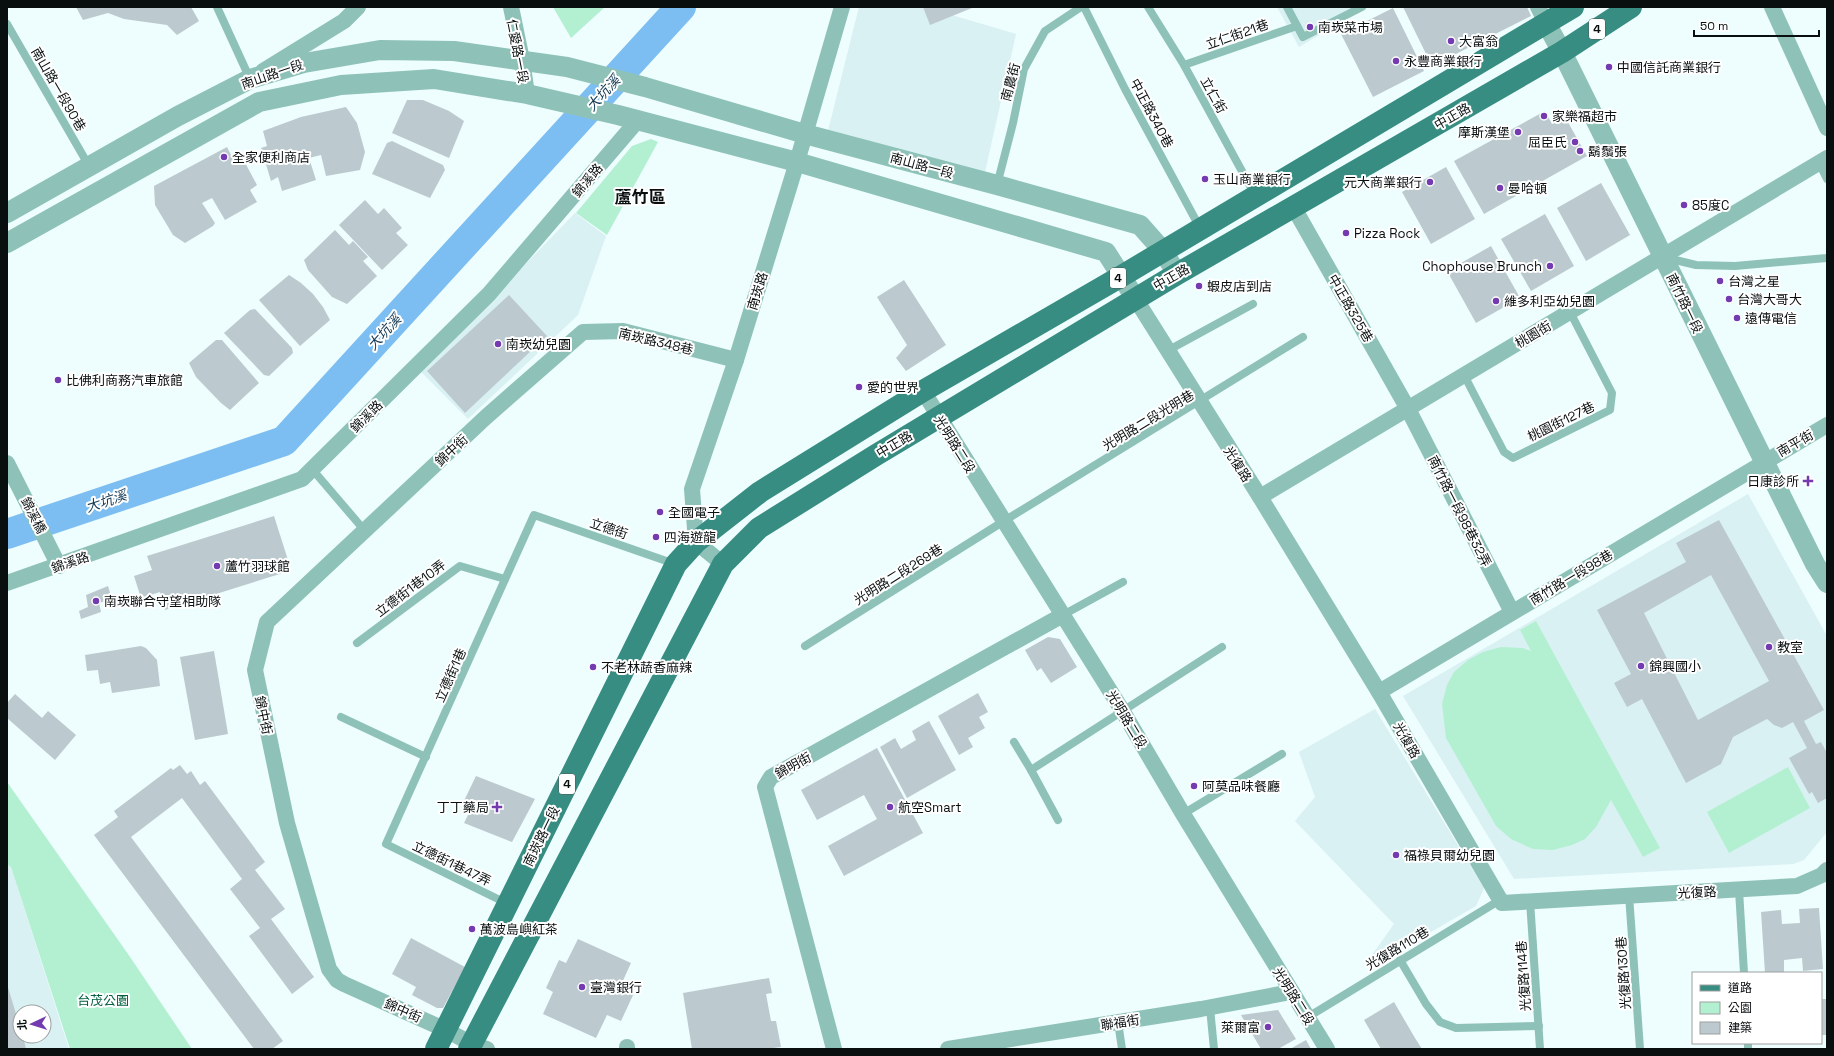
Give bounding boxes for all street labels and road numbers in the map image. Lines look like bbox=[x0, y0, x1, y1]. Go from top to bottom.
street label: 立仁街21巷 bbox=[1204, 16, 1271, 53]
street label: 仁愛路一段 bbox=[503, 18, 532, 85]
road number: 4 bbox=[1589, 19, 1605, 39]
street label: 南山路一段90巷 bbox=[28, 44, 90, 134]
street label: 南山路一段 bbox=[239, 56, 306, 93]
street label: 南農街 bbox=[997, 61, 1024, 103]
street label: 立仁街 bbox=[1197, 74, 1230, 116]
street label: 中正路340巷 bbox=[1126, 76, 1177, 151]
street label: 中正路 bbox=[1431, 99, 1473, 134]
street label: 南山路一段 bbox=[888, 149, 955, 182]
street label: 錦溪路 bbox=[568, 160, 606, 201]
street label: 中正路 bbox=[1150, 260, 1192, 295]
road number: 4 bbox=[1110, 268, 1126, 288]
street label: 南崁路 bbox=[744, 270, 771, 312]
street label: 南竹路一段 bbox=[1663, 270, 1706, 336]
street label: 中正路325巷 bbox=[1324, 271, 1377, 345]
street label: 桃園街 bbox=[1512, 317, 1554, 352]
street label: 南崁路348巷 bbox=[617, 325, 695, 358]
street label: 光明路二段光明巷 bbox=[1099, 386, 1197, 455]
street label: 錦溪路 bbox=[347, 397, 386, 436]
street label: 桃園街127巷 bbox=[1525, 398, 1598, 445]
street label: 光明路二段 bbox=[930, 412, 979, 476]
street label: 南平街 bbox=[1774, 426, 1816, 461]
street label: 中正路 bbox=[873, 427, 915, 462]
street label: 錦中街 bbox=[431, 431, 471, 470]
street label: 光復路 bbox=[1220, 443, 1255, 485]
street label: 南竹路一段98巷32弄 bbox=[1424, 453, 1495, 570]
street label: 錦溪橋 bbox=[17, 494, 50, 536]
street label: 立德街 bbox=[588, 514, 630, 543]
street label: 光明路二段269巷 bbox=[851, 540, 946, 609]
street label: 南竹路一段98巷 bbox=[1527, 546, 1616, 609]
street label: 錦溪路 bbox=[49, 548, 91, 577]
street label: 立德街1巷10弄 bbox=[372, 556, 449, 621]
street label: 立德街1巷 bbox=[431, 646, 470, 705]
street label: 光明路二段 bbox=[1103, 687, 1151, 751]
street label: 錦中街 bbox=[251, 694, 276, 736]
street label: 光復路 bbox=[1389, 719, 1424, 761]
street label: 錦明街 bbox=[772, 749, 814, 782]
road number: 4 bbox=[559, 774, 575, 794]
street label: 南崁路一段 bbox=[520, 803, 563, 869]
street label: 立德街1巷47弄 bbox=[410, 837, 494, 890]
street label: 光復路 bbox=[1677, 883, 1717, 902]
street label: 光復路110巷 bbox=[1362, 923, 1432, 974]
street label: 光復路130巷 bbox=[1612, 936, 1635, 1010]
street label: 光復路114巷 bbox=[1513, 940, 1534, 1012]
street label: 光明路二段 bbox=[1269, 964, 1318, 1028]
street label: 錦中街 bbox=[382, 995, 424, 1026]
street label: 聯福街 bbox=[1099, 1011, 1141, 1034]

